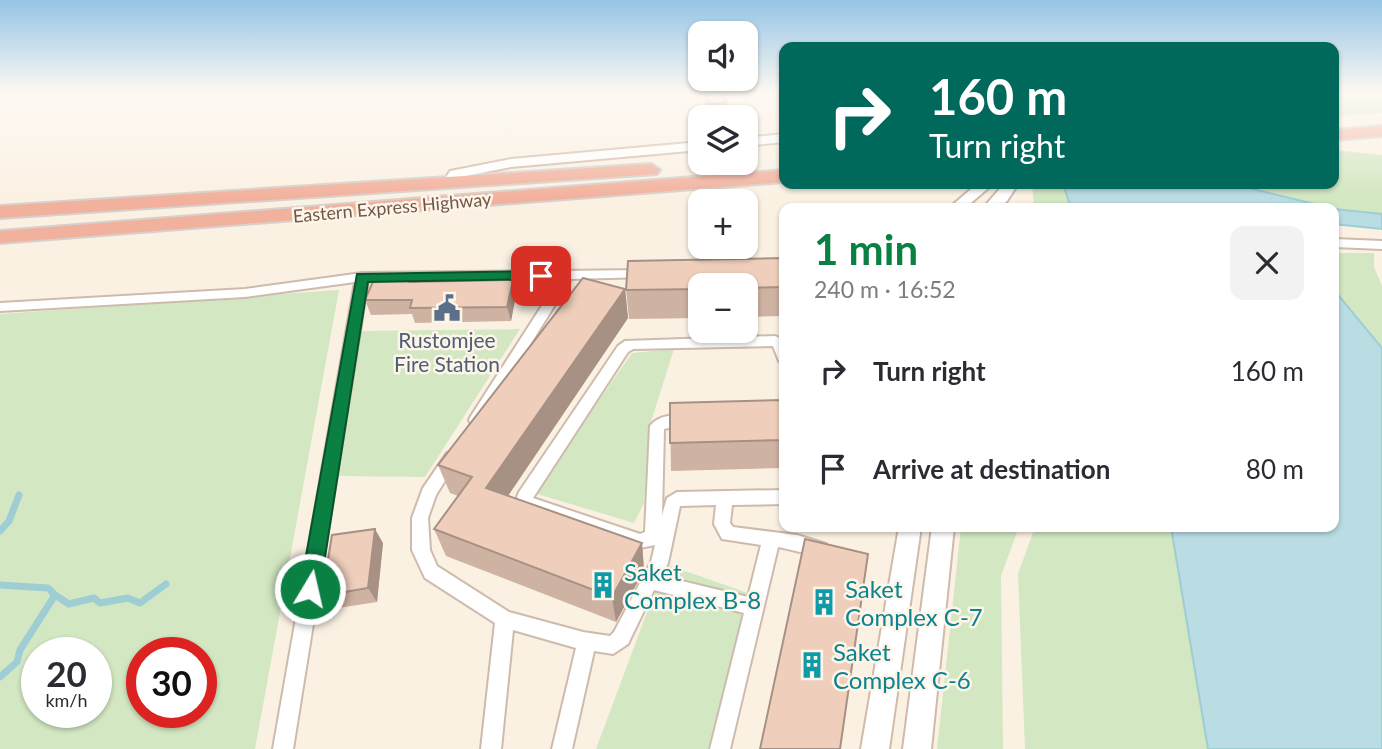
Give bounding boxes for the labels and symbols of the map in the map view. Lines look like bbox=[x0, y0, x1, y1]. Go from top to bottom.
street label: Eastern Express Highway bbox=[292, 187, 493, 227]
pin bbox=[511, 246, 571, 306]
public building icon: Rustomjee Fire Station bbox=[432, 293, 462, 323]
place label: Rustomjee Fire Station bbox=[394, 327, 500, 376]
position arrow bbox=[273, 552, 347, 626]
place label: Saket Complex B-8 bbox=[624, 557, 761, 614]
building icon: Saket Complex B-8 bbox=[588, 570, 618, 600]
place label: Saket Complex C-7 bbox=[845, 574, 983, 631]
building icon: Saket Complex C-7 bbox=[809, 587, 839, 617]
speed limit sign: 30 bbox=[126, 637, 217, 728]
place label: Saket Complex C-6 bbox=[833, 637, 971, 694]
building icon: Saket Complex C-6 bbox=[797, 650, 827, 680]

